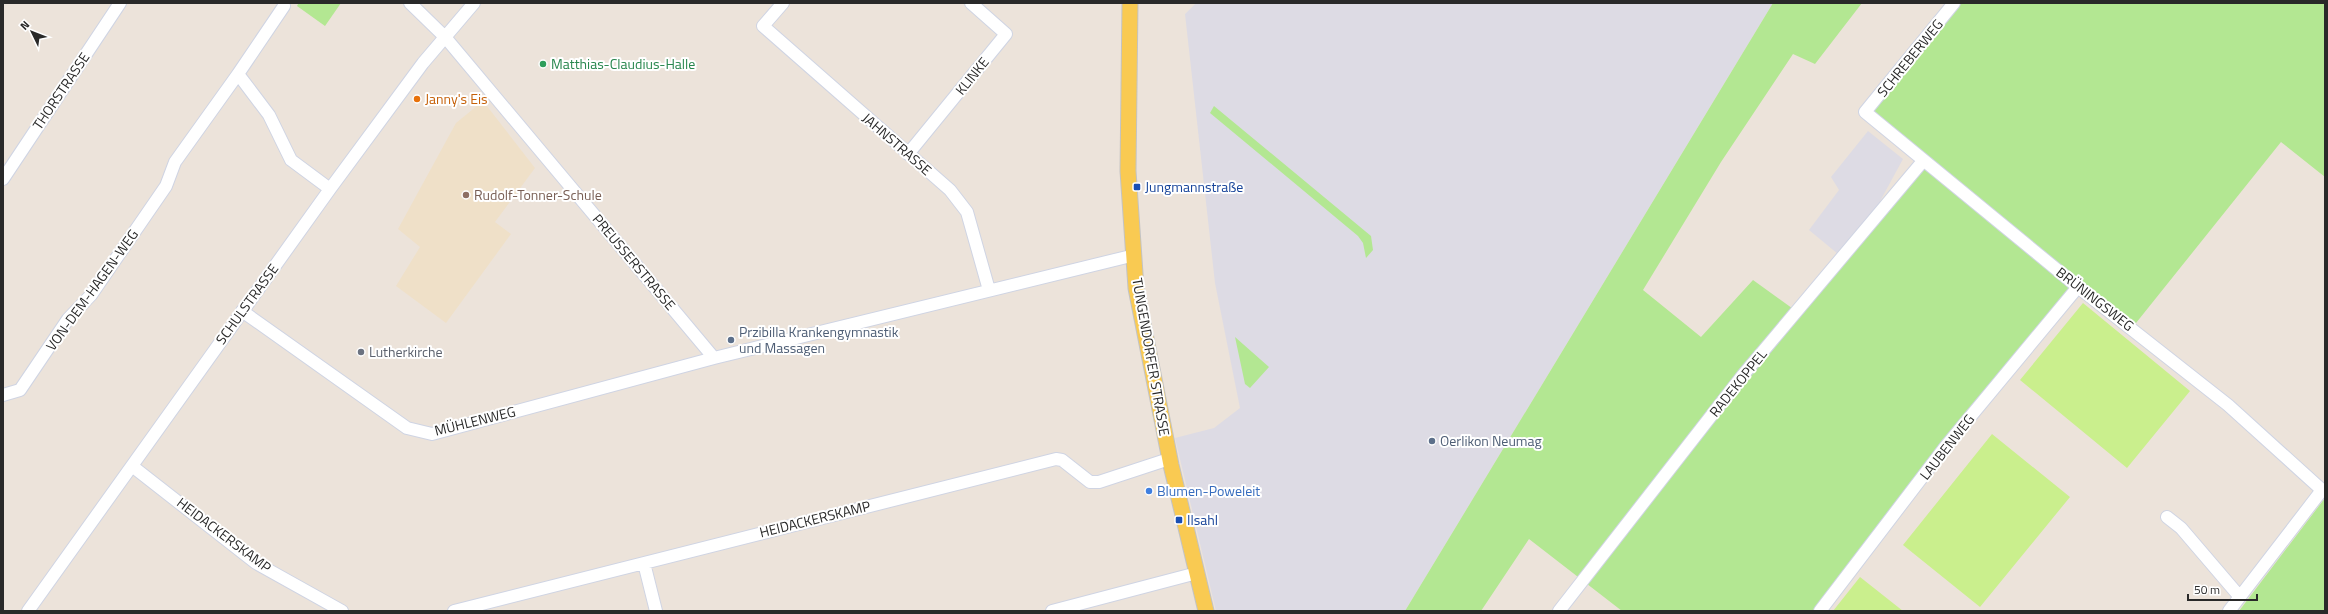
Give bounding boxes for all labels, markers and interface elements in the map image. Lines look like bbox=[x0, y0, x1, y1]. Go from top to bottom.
north arrow bbox=[12, 12, 52, 52]
street label: SCHREBERWEG bbox=[1872, 14, 1948, 101]
text: N bbox=[16, 17, 33, 33]
street label: THORSTRASSE bbox=[27, 48, 94, 134]
street label: KLINKE bbox=[950, 52, 994, 99]
place label: Matthias-Claudius-Halle bbox=[551, 53, 695, 74]
marker: Matthias-Claudius-Halle bbox=[538, 59, 548, 69]
place label: Janny's Eis bbox=[425, 88, 488, 109]
marker: Janny's Eis bbox=[412, 94, 422, 104]
street label: JAHNSTRASSE bbox=[858, 108, 937, 180]
place label: Jungmannstraße bbox=[1145, 176, 1243, 197]
marker: Jungmannstraße bbox=[1132, 182, 1142, 192]
place label: Rudolf-Tonner-Schule bbox=[474, 184, 602, 205]
marker: Rudolf-Tonner-Schule bbox=[461, 190, 471, 200]
street label: PREUSSERSTRASSE bbox=[588, 209, 681, 315]
street label: VON-DEM-HAGEN-WEG bbox=[40, 225, 143, 355]
street label: SCHULSTRASSE bbox=[210, 259, 283, 348]
street label: BRÜNINGSWEG bbox=[2052, 262, 2139, 336]
street label: TUNGENDORFER STRASSE bbox=[1127, 276, 1176, 438]
place label: Przibilla Krankengymnastik und Massagen bbox=[739, 321, 899, 358]
marker: Przibilla Krankengymnastik und Massagen bbox=[726, 335, 736, 345]
place label: Lutherkirche bbox=[369, 341, 443, 362]
street label: RADEKOPPEL bbox=[1704, 344, 1772, 421]
marker: Lutherkirche bbox=[356, 347, 366, 357]
street label: MÜHLENWEG bbox=[432, 400, 518, 441]
street label: LAUBENWEG bbox=[1914, 409, 1979, 484]
place label: Oerlikon Neumag bbox=[1440, 430, 1542, 451]
marker: Oerlikon Neumag bbox=[1427, 436, 1437, 446]
place label: Blumen-Poweleit bbox=[1157, 480, 1260, 501]
marker: Blumen-Poweleit bbox=[1144, 486, 1154, 496]
street label: HEIDACKERSKAMP bbox=[173, 492, 276, 577]
street label: HEIDACKERSKAMP bbox=[757, 495, 873, 542]
place label: Ilsahl bbox=[1187, 509, 1218, 530]
marker: Ilsahl bbox=[1174, 515, 1184, 525]
scale bar bbox=[2188, 576, 2257, 602]
text: 50 m bbox=[2194, 580, 2220, 599]

